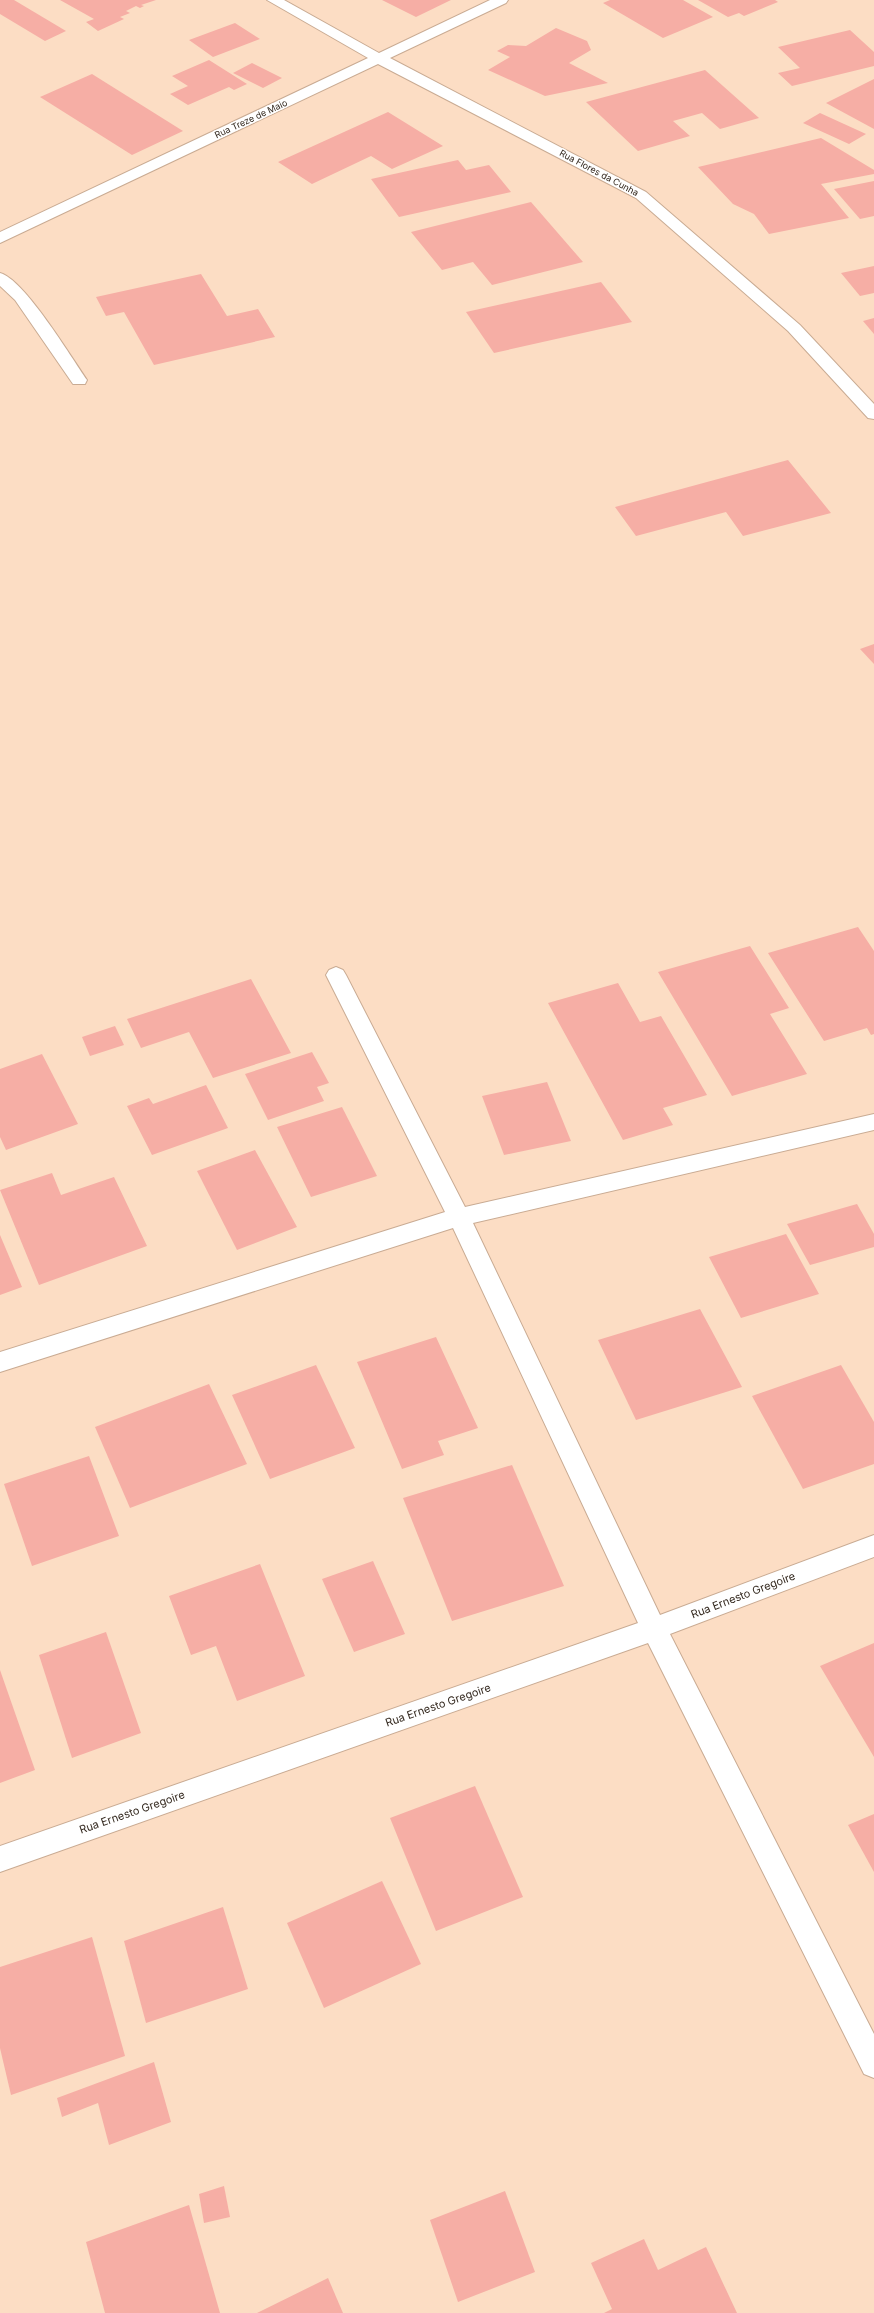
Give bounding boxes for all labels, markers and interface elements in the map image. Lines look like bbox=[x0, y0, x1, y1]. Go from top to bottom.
street label: Rua Treze de Maio bbox=[213, 97, 289, 140]
street label: Rua Flores da Cunha bbox=[558, 147, 641, 198]
street label: Rua Ernesto Gregoire bbox=[689, 1569, 797, 1621]
street label: Rua Ernesto Gregoire bbox=[383, 1680, 493, 1730]
street label: Rua Ernesto Gregoire bbox=[77, 1787, 187, 1837]

